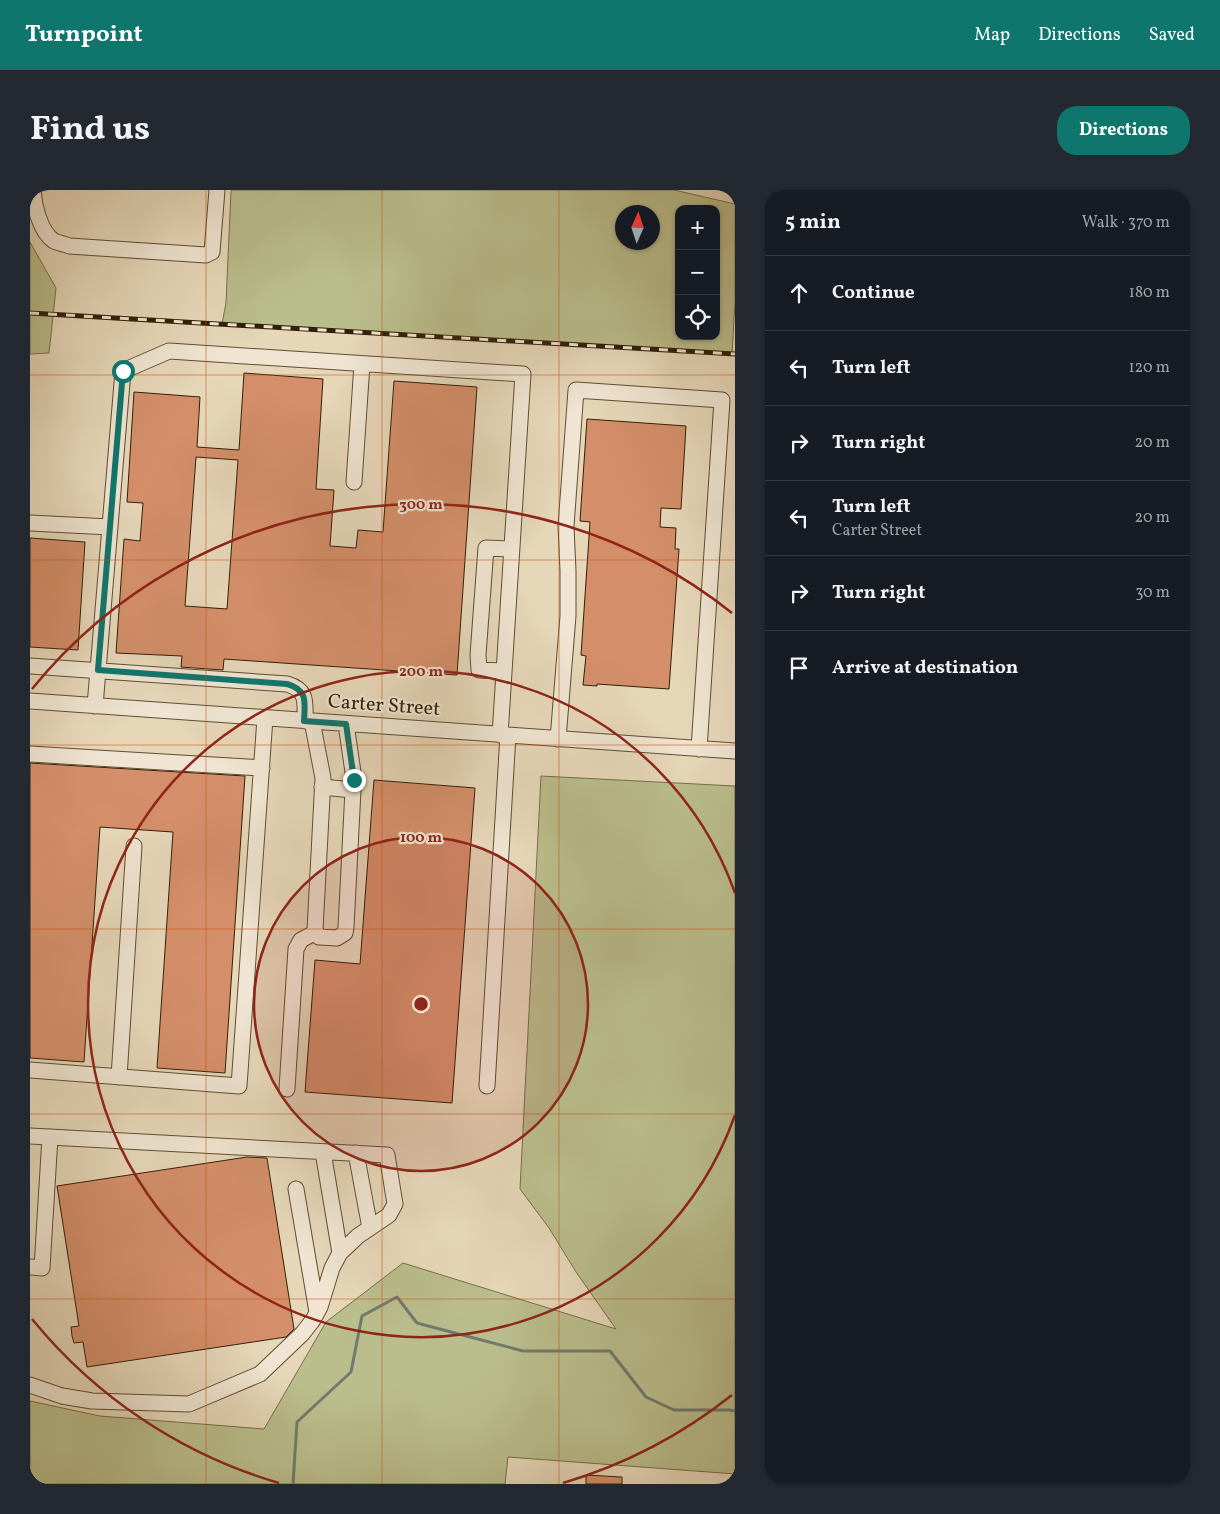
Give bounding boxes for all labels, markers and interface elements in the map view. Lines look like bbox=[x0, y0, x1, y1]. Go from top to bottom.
text: Turnpoint bbox=[25, 18, 143, 52]
text: Map bbox=[974, 23, 1010, 48]
text: Directions bbox=[1038, 23, 1121, 48]
text: Saved bbox=[1149, 23, 1195, 48]
text: Find us bbox=[30, 106, 150, 154]
button: Directions bbox=[1057, 106, 1190, 155]
north arrow bbox=[615, 205, 660, 250]
map controls bbox=[675, 205, 720, 340]
button: + bbox=[675, 205, 720, 250]
text: 5 min bbox=[785, 208, 841, 237]
text: Walk · 370 m bbox=[1082, 212, 1170, 234]
button: − bbox=[675, 250, 720, 295]
icon: ahead bbox=[785, 279, 813, 307]
text: Continue bbox=[832, 280, 915, 306]
text: 180 m bbox=[1129, 282, 1170, 304]
button: locate bbox=[675, 295, 720, 340]
icon: left bbox=[785, 354, 813, 382]
text: Turn left bbox=[832, 355, 911, 381]
text: 120 m bbox=[1128, 357, 1170, 379]
route start bbox=[112, 360, 135, 383]
icon: right bbox=[785, 429, 813, 457]
text: Turn right bbox=[832, 430, 925, 456]
text: 20 m bbox=[1135, 432, 1170, 454]
text: Turn left bbox=[832, 494, 911, 520]
text: 300 m bbox=[399, 495, 443, 516]
icon: left bbox=[785, 504, 813, 532]
text: 20 m bbox=[1135, 507, 1170, 529]
text: Carter Street bbox=[832, 520, 922, 542]
icon: right bbox=[785, 579, 813, 607]
text: Turn right bbox=[832, 580, 925, 606]
text: 30 m bbox=[1135, 582, 1170, 604]
icon: arrive bbox=[785, 654, 813, 682]
text: Arrive at destination bbox=[832, 655, 1018, 681]
text: 200 m bbox=[399, 662, 443, 683]
street label: Carter Street bbox=[327, 688, 441, 724]
route end bbox=[343, 769, 366, 792]
text: 100 m bbox=[400, 828, 443, 849]
centre of rings bbox=[412, 995, 430, 1013]

